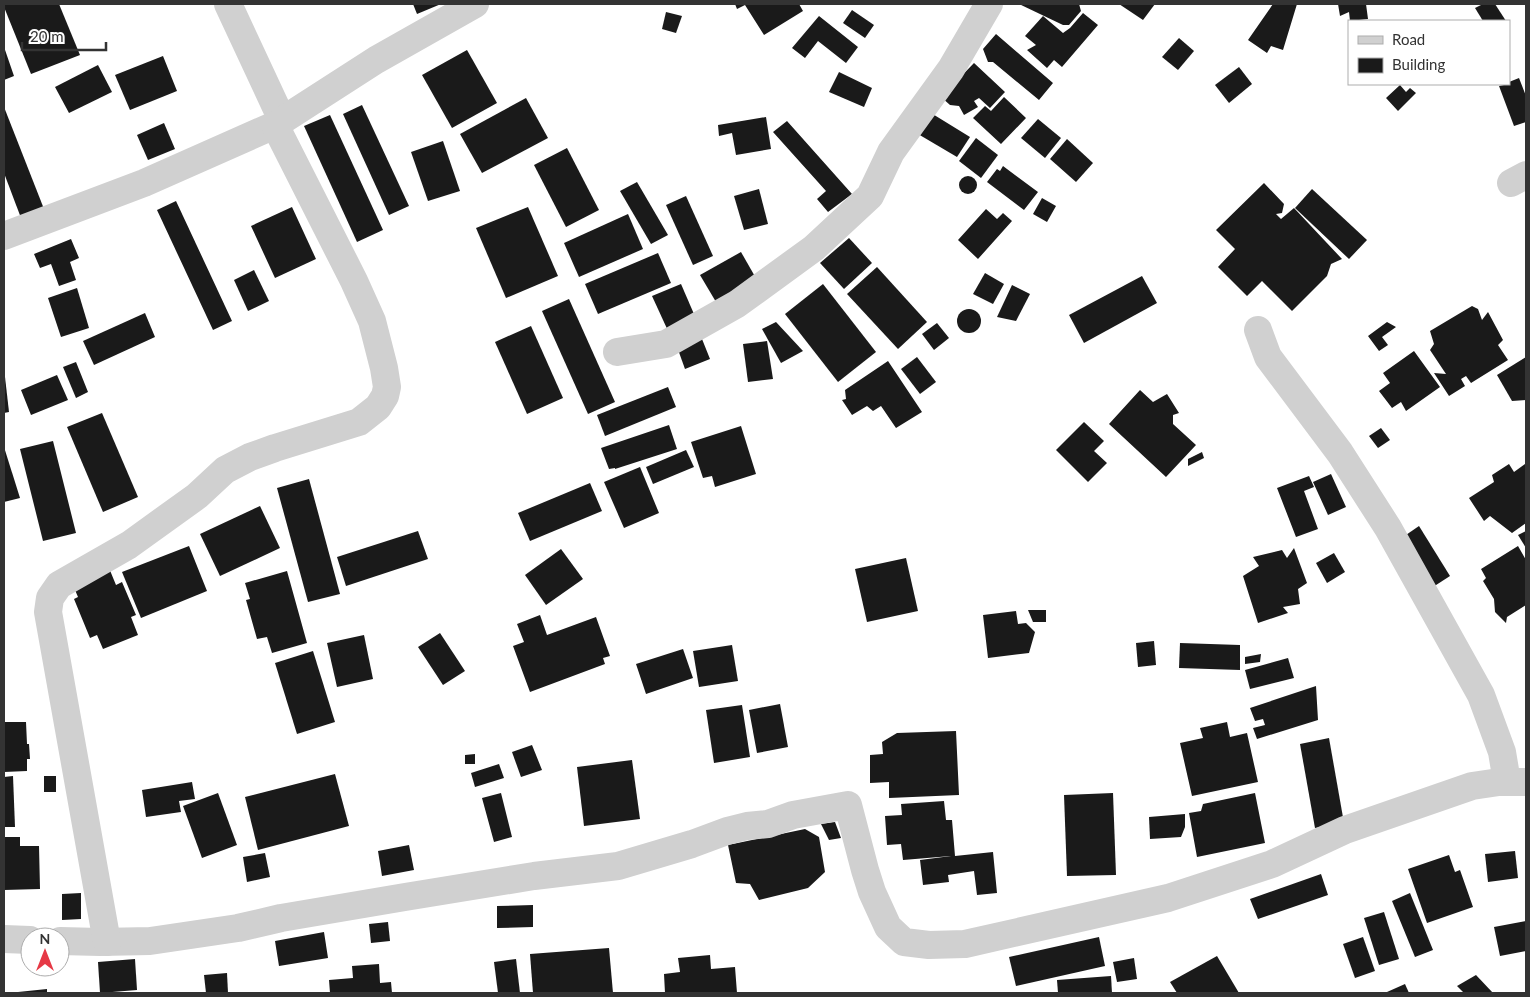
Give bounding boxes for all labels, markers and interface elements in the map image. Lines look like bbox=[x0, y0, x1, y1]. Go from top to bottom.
scale bar bbox=[22, 20, 106, 52]
legend bbox=[1348, 20, 1510, 85]
text: 20 m bbox=[30, 27, 64, 45]
text: Road bbox=[1392, 30, 1425, 48]
text: Building bbox=[1392, 55, 1445, 73]
north arrow bbox=[20, 927, 70, 977]
text: N bbox=[40, 930, 50, 947]

